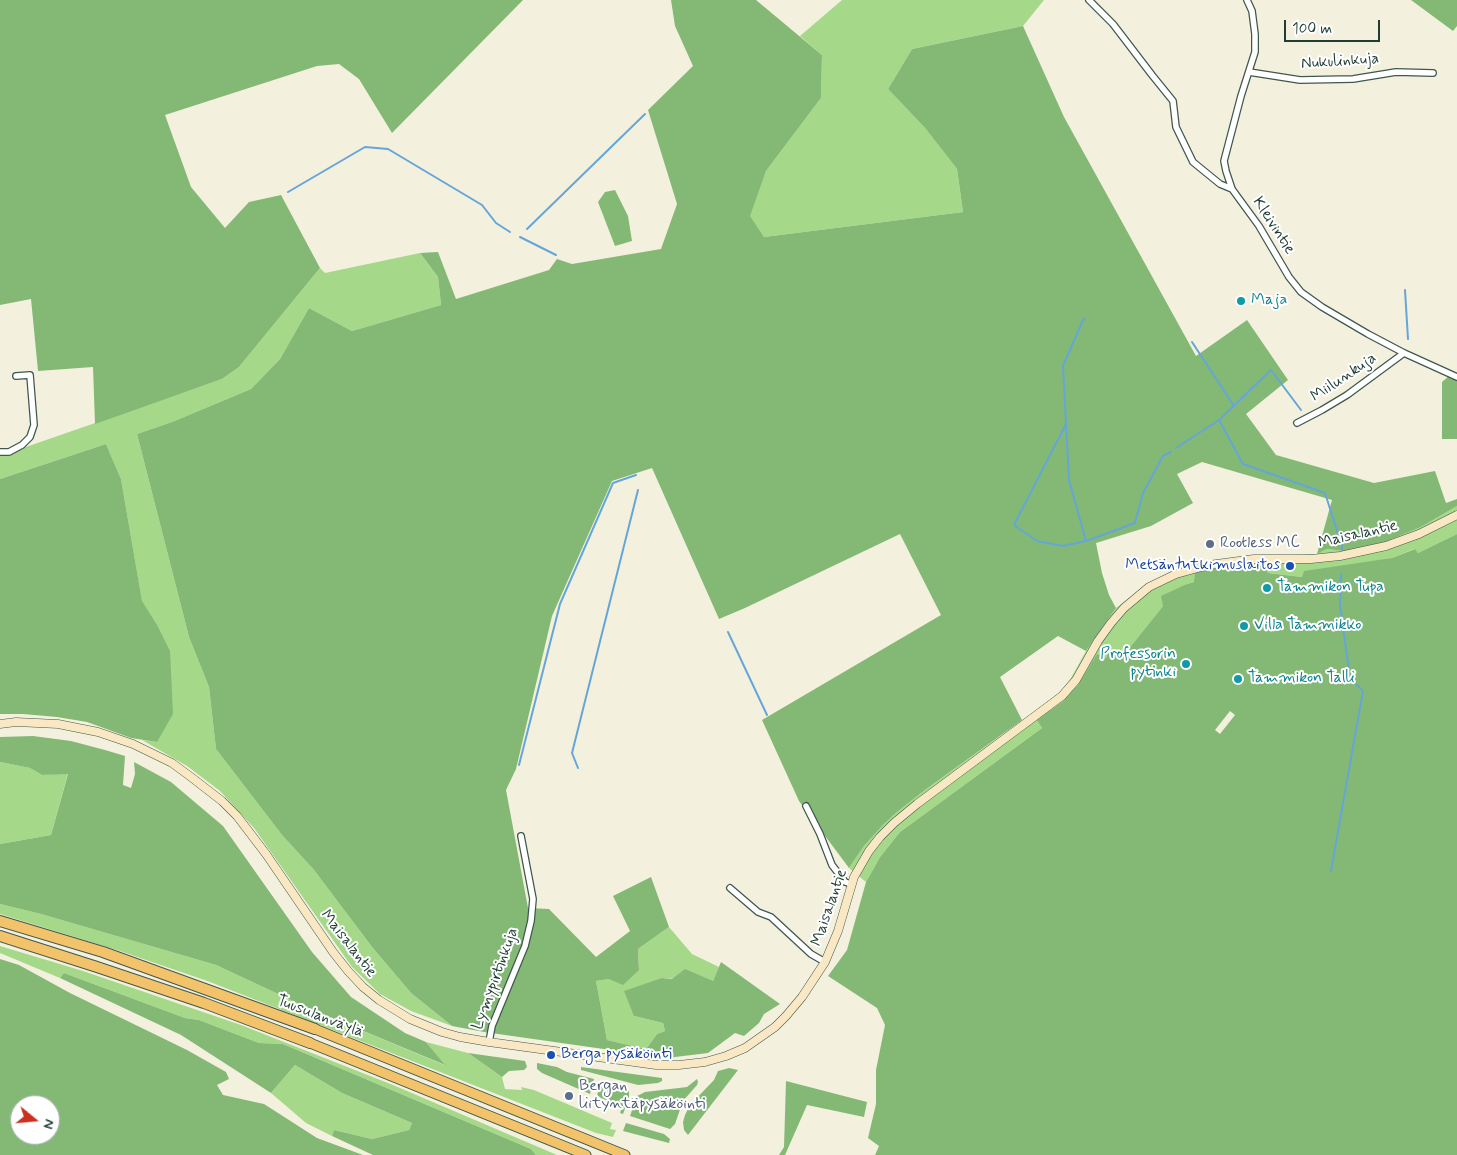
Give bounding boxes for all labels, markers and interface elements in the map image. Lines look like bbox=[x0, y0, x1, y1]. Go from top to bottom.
scale bar bbox=[1287, 10, 1383, 42]
text: 100 m bbox=[1292, 19, 1332, 39]
street label: Nukulinkuja bbox=[1300, 50, 1380, 74]
street label: Kleivintie bbox=[1247, 194, 1299, 258]
place label: Maja bbox=[1251, 291, 1287, 311]
marker: Maja bbox=[1235, 295, 1247, 307]
street label: Miilunkuja bbox=[1307, 349, 1381, 407]
street label: Maisalantie bbox=[1317, 517, 1399, 553]
place label: Rootless MC bbox=[1220, 534, 1300, 554]
marker: Rootless MC bbox=[1204, 538, 1216, 550]
place label: Metsäntutkimuslaitos bbox=[1125, 556, 1280, 576]
marker: Metsäntutkimuslaitos bbox=[1284, 560, 1296, 572]
place label: Tammikon Tupa bbox=[1277, 578, 1384, 598]
marker: Tammikon Tupa bbox=[1261, 582, 1273, 594]
place label: Villa Tammikko bbox=[1254, 616, 1361, 636]
marker: Villa Tammikko bbox=[1238, 620, 1250, 632]
place label: Professorin pytinki bbox=[1100, 645, 1176, 683]
marker: Professorin pytinki bbox=[1180, 658, 1192, 670]
place label: Tammikon Talli bbox=[1248, 669, 1355, 689]
marker: Tammikon Talli bbox=[1232, 673, 1244, 685]
street label: Maisalantie bbox=[808, 867, 852, 949]
street label: Maisalantie bbox=[316, 906, 380, 982]
street label: Lymypirtinkuja bbox=[469, 925, 523, 1033]
street label: Tuusulanväylä bbox=[274, 992, 366, 1042]
place label: Berga pysäköinti bbox=[561, 1045, 672, 1065]
marker: Berga pysäköinti bbox=[545, 1049, 557, 1061]
place label: Bergan liityntäpysäköinti bbox=[579, 1077, 705, 1115]
marker: Bergan liityntäpysäköinti bbox=[563, 1090, 575, 1102]
north arrow bbox=[10, 1095, 60, 1145]
text: N bbox=[38, 1117, 58, 1131]

